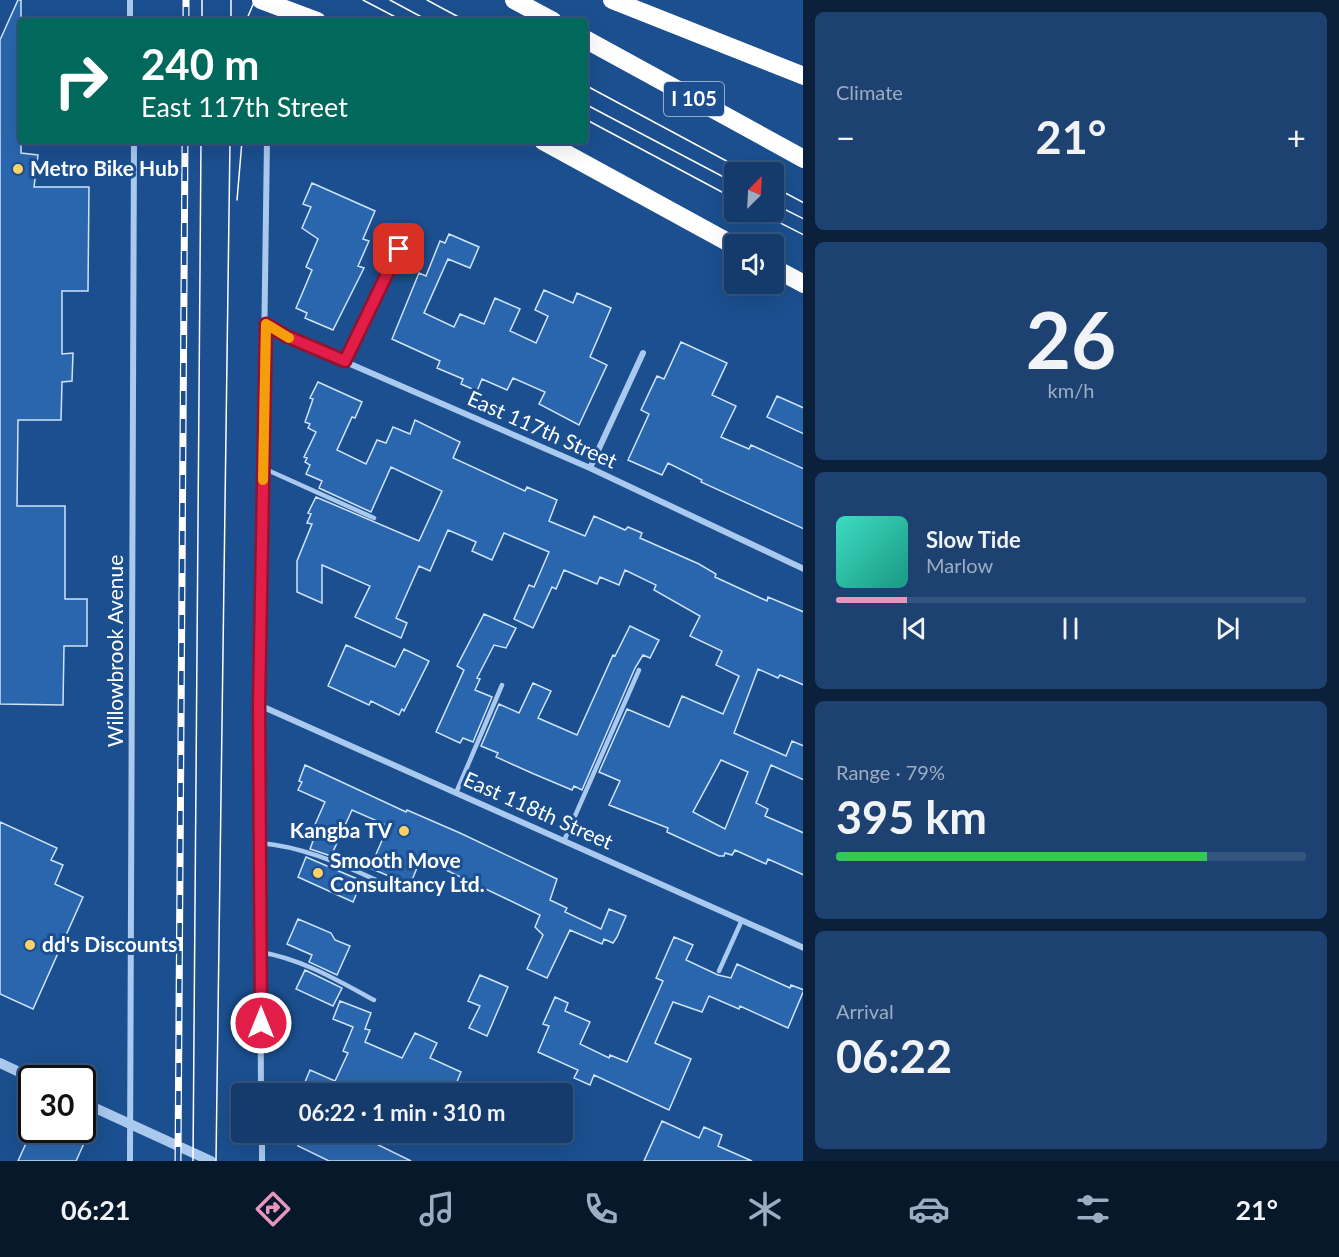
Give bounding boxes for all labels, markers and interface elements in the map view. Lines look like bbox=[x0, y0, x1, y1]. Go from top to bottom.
text: 240 m bbox=[141, 39, 259, 89]
icon: right bbox=[42, 42, 120, 120]
text: Climate bbox=[836, 80, 903, 104]
road number: I 105 bbox=[664, 82, 724, 116]
text: East 117th Street bbox=[141, 90, 348, 123]
text: 21° bbox=[1036, 110, 1106, 164]
text: − bbox=[836, 117, 855, 157]
text: + bbox=[1287, 117, 1306, 157]
place label: Metro Bike Hub bbox=[30, 155, 179, 180]
marker: Metro Bike Hub bbox=[11, 162, 25, 176]
north arrow bbox=[724, 162, 784, 222]
map controls bbox=[724, 162, 784, 294]
pin bbox=[373, 223, 424, 274]
icon: arrive bbox=[382, 232, 415, 265]
button: sound bbox=[724, 234, 784, 294]
text: 26 bbox=[1026, 292, 1116, 386]
text: km/h bbox=[1048, 378, 1094, 402]
street label: East 117th Street bbox=[464, 384, 622, 473]
text: Slow Tide bbox=[926, 526, 1021, 553]
text: Marlow bbox=[926, 553, 993, 577]
street label: Willowbrook Avenue bbox=[102, 555, 127, 747]
icon: previous bbox=[898, 612, 931, 645]
icon: pause bbox=[1054, 612, 1087, 645]
icon: next bbox=[1211, 612, 1244, 645]
text: Range · 79% bbox=[836, 760, 945, 784]
street label: East 118th Street bbox=[460, 765, 618, 854]
text: 395 km bbox=[836, 790, 987, 844]
place label: Kangba TV bbox=[290, 817, 392, 842]
marker: Kangba TV bbox=[397, 824, 411, 838]
place label: Smooth Move Consultancy Ltd. bbox=[330, 847, 485, 896]
marker: Smooth Move Consultancy Ltd. bbox=[311, 866, 325, 880]
place label: dd's Discounts bbox=[42, 931, 177, 956]
marker: dd's Discounts bbox=[23, 938, 37, 952]
position arrow bbox=[229, 991, 293, 1055]
text: Arrival bbox=[836, 999, 894, 1023]
text: 06:22 bbox=[836, 1029, 952, 1083]
speed limit sign: 30 bbox=[18, 1065, 96, 1143]
text: 06:22 · 1 min · 310 m bbox=[299, 1099, 505, 1126]
icon: directions bbox=[252, 1188, 294, 1230]
icon: music bbox=[416, 1188, 458, 1230]
icon: phone bbox=[580, 1188, 622, 1230]
icon: climate bbox=[744, 1188, 786, 1230]
icon: car bbox=[908, 1188, 950, 1230]
icon: filters bbox=[1072, 1188, 1114, 1230]
text: 06:21 bbox=[61, 1193, 131, 1226]
text: 21° bbox=[1235, 1193, 1278, 1226]

